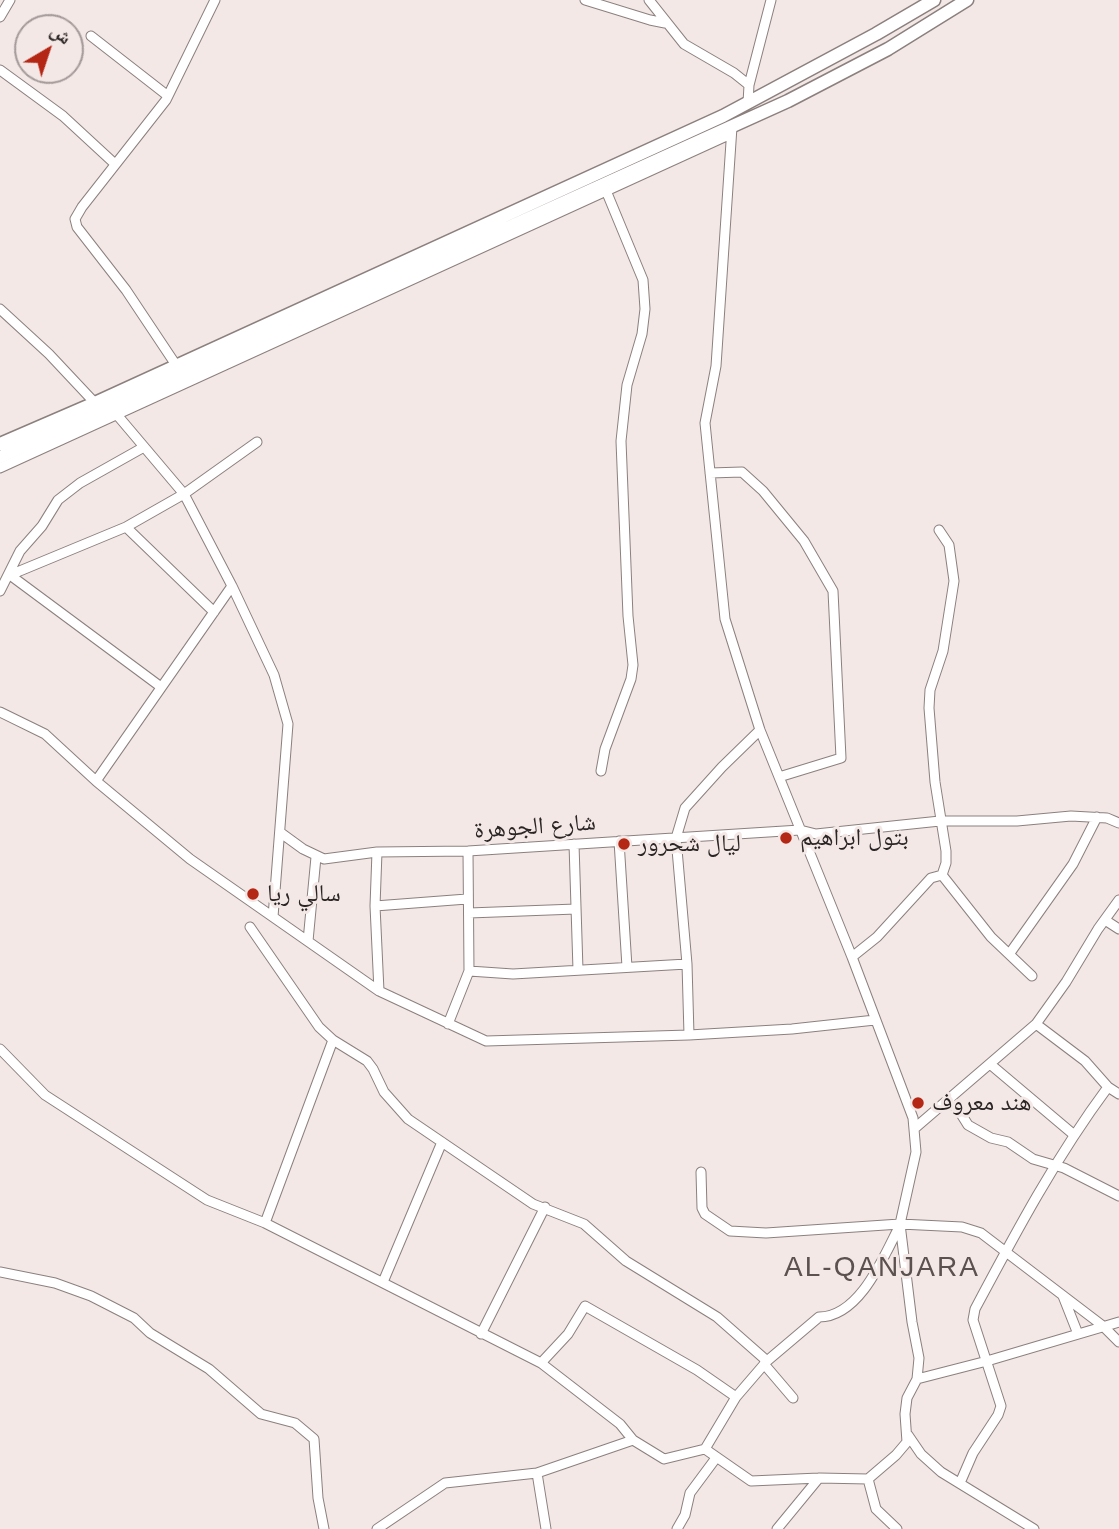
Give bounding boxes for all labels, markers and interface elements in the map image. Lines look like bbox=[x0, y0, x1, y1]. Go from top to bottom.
north arrow bbox=[14, 14, 84, 84]
text: ش bbox=[47, 19, 76, 48]
street label: شارع الجوهرة bbox=[473, 808, 597, 846]
place label: بتول ابراهيم bbox=[800, 824, 909, 852]
place label: ليال شحرور bbox=[638, 830, 741, 858]
marker: بتول ابراهيم bbox=[778, 830, 794, 846]
marker: ليال شحرور bbox=[616, 836, 632, 852]
place label: سالي ريا bbox=[267, 880, 341, 908]
marker: سالي ريا bbox=[245, 886, 261, 902]
place label: هند معروف bbox=[932, 1089, 1031, 1117]
marker: هند معروف bbox=[910, 1095, 926, 1111]
district label: AL-QANJARA bbox=[785, 1251, 979, 1285]

